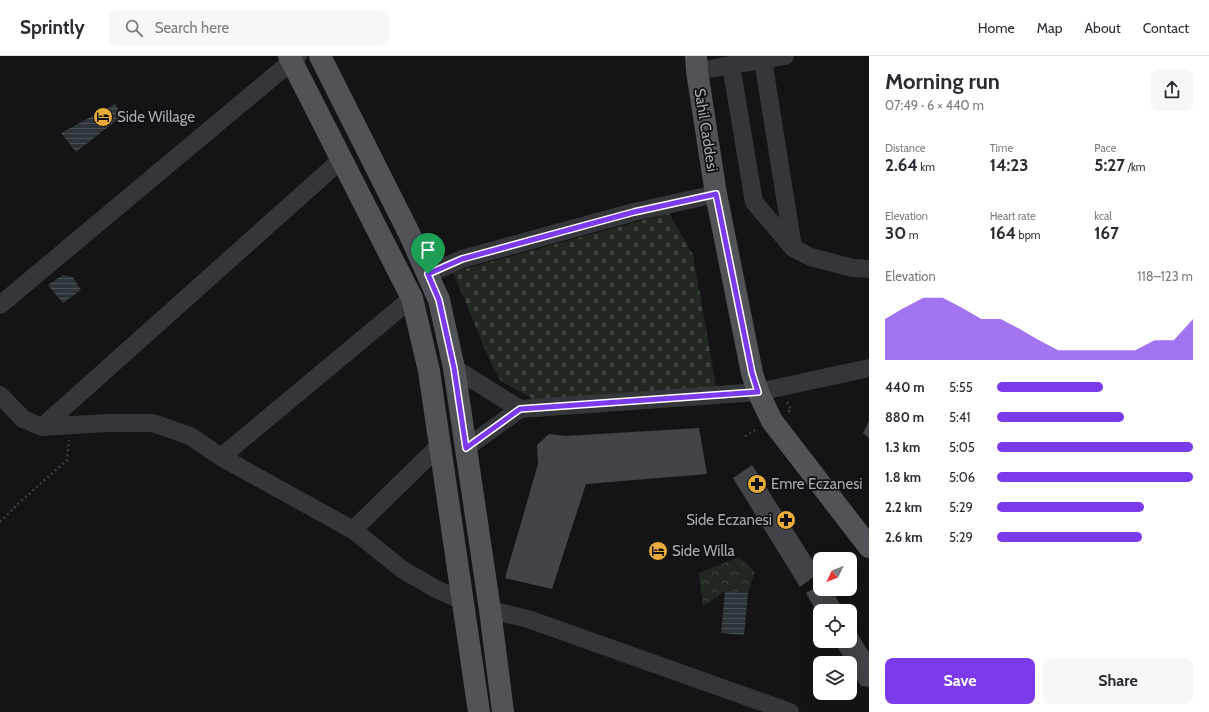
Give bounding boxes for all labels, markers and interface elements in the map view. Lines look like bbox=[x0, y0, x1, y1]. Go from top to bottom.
search box bbox=[109, 10, 389, 46]
text: Sprintly bbox=[20, 16, 85, 39]
icon: search bbox=[123, 17, 145, 39]
text: Search here bbox=[155, 19, 229, 37]
text: Home bbox=[978, 19, 1015, 37]
text: Map bbox=[1037, 19, 1062, 37]
text: About bbox=[1084, 19, 1121, 37]
text: Contact bbox=[1143, 19, 1189, 37]
text: Morning run bbox=[885, 68, 1000, 95]
button: share bbox=[1151, 69, 1193, 111]
street label: Sahil Caddesi bbox=[691, 87, 721, 173]
text: 07:49 · 6 × 440 m bbox=[885, 97, 984, 113]
hotel icon: Side Willage bbox=[92, 106, 114, 128]
place label: Side Willage bbox=[117, 108, 195, 126]
text: Distance bbox=[885, 141, 926, 155]
text: Time bbox=[990, 141, 1013, 155]
text: Pace bbox=[1094, 141, 1116, 155]
text: 2.64 bbox=[885, 155, 918, 175]
text: 14:23 bbox=[990, 155, 1028, 175]
text: 5:27 bbox=[1094, 155, 1125, 175]
text: km bbox=[918, 160, 935, 174]
text: /km bbox=[1125, 160, 1146, 174]
text: Elevation bbox=[885, 209, 928, 223]
text: Heart rate bbox=[990, 209, 1036, 223]
text: kcal bbox=[1094, 209, 1112, 223]
text: 30 bbox=[885, 223, 906, 243]
text: 164 bbox=[990, 223, 1016, 243]
text: 167 bbox=[1094, 223, 1119, 243]
text: m bbox=[906, 228, 918, 242]
text: bpm bbox=[1016, 228, 1040, 242]
pin bbox=[411, 233, 445, 274]
icon: arrive bbox=[417, 239, 439, 261]
text: Elevation bbox=[885, 268, 936, 284]
text: 118–123 m bbox=[1137, 268, 1193, 284]
text: 440 m bbox=[885, 379, 925, 395]
text: 5:55 bbox=[949, 379, 973, 395]
text: 880 m bbox=[885, 409, 924, 425]
text: 5:41 bbox=[949, 409, 971, 425]
text: 1.3 km bbox=[885, 439, 920, 455]
text: 5:05 bbox=[949, 439, 975, 455]
text: 1.8 km bbox=[885, 469, 921, 485]
text: 5:06 bbox=[949, 469, 975, 485]
pharmacy icon: Emre Eczanesi bbox=[746, 473, 768, 495]
place label: Emre Eczanesi bbox=[771, 475, 863, 493]
text: 2.2 km bbox=[885, 499, 922, 515]
text: 5:29 bbox=[949, 499, 973, 515]
pharmacy icon: Side Eczanesi bbox=[775, 509, 797, 531]
place label: Side Eczanesi bbox=[686, 511, 772, 529]
text: 2.6 km bbox=[885, 529, 923, 545]
text: 5:29 bbox=[949, 529, 973, 545]
hotel icon: Side Willa bbox=[647, 540, 669, 562]
place label: Side Willa bbox=[672, 542, 736, 560]
north arrow bbox=[813, 552, 857, 596]
map controls bbox=[813, 552, 857, 700]
button: locate bbox=[813, 604, 857, 648]
button: layers bbox=[813, 656, 857, 700]
button: Save bbox=[885, 658, 1035, 704]
button: Share bbox=[1043, 658, 1193, 704]

